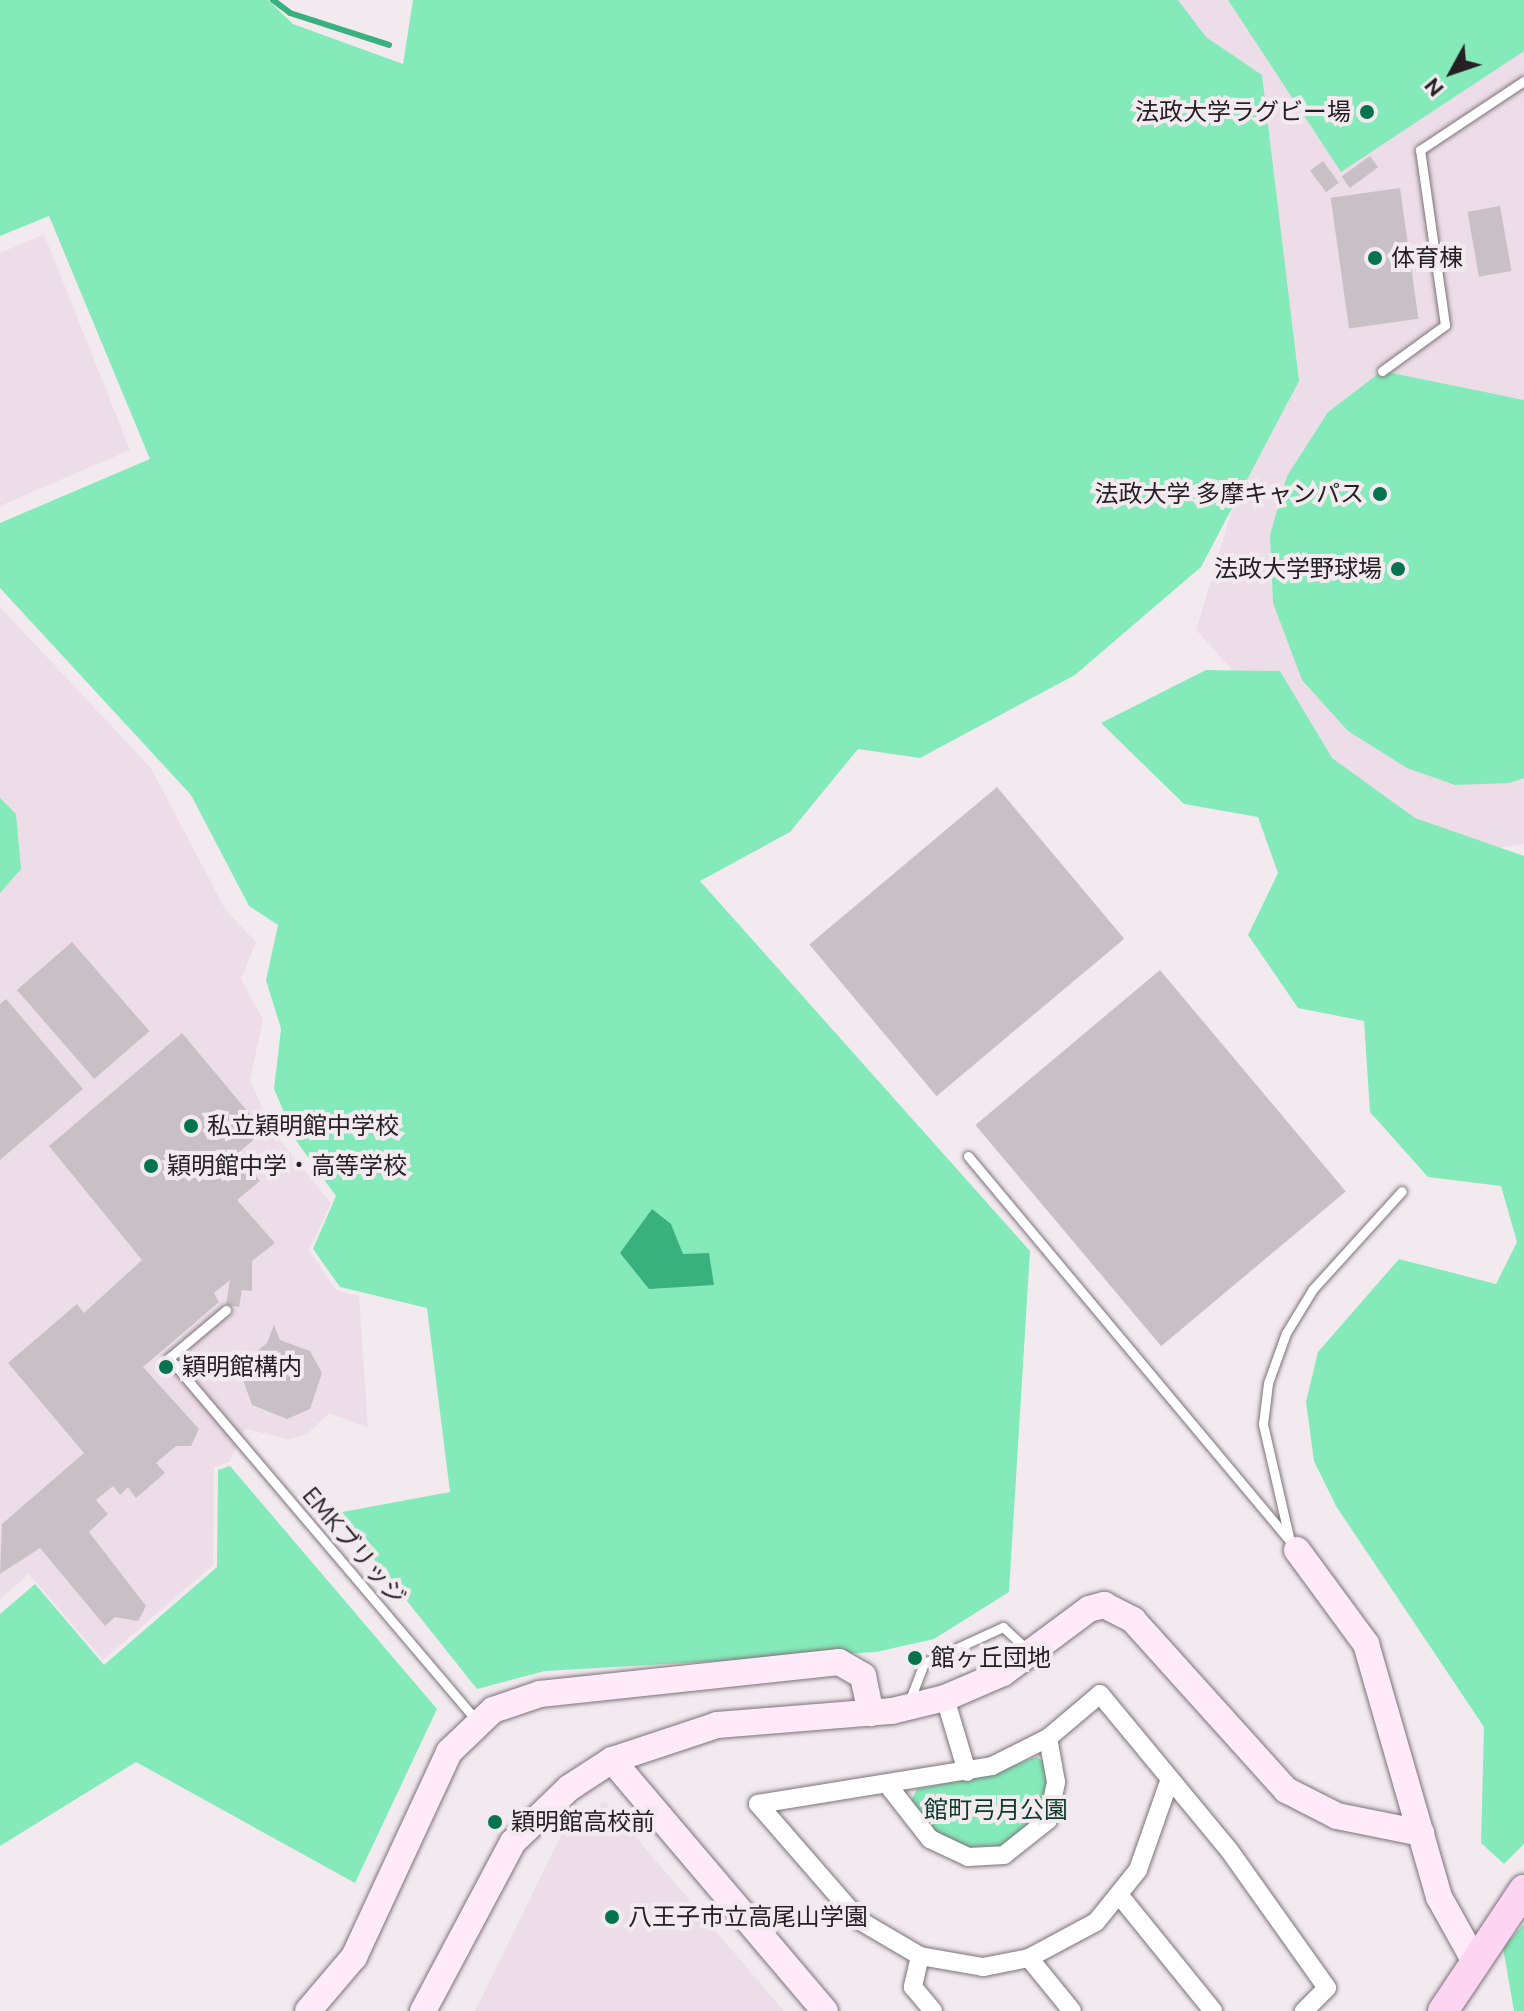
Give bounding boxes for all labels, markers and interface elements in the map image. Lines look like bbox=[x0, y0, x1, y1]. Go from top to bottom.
north arrow bbox=[1412, 32, 1492, 112]
text: N bbox=[1418, 73, 1448, 102]
place label: 法政大学ラグビー場 bbox=[1135, 98, 1351, 126]
marker: 法政大学ラグビー場 bbox=[1358, 103, 1376, 121]
place label: 体育棟 bbox=[1391, 244, 1463, 272]
marker: 体育棟 bbox=[1366, 249, 1384, 267]
place label: 法政大学 多摩キャンパス bbox=[1095, 480, 1364, 508]
marker: 法政大学 多摩キャンパス bbox=[1371, 485, 1389, 503]
place label: 法政大学野球場 bbox=[1214, 555, 1382, 583]
marker: 法政大学野球場 bbox=[1389, 560, 1407, 578]
place label: 私立穎明館中学校 bbox=[207, 1112, 399, 1140]
marker: 私立穎明館中学校 bbox=[182, 1117, 200, 1135]
place label: 穎明館中学・高等学校 bbox=[167, 1152, 407, 1180]
marker: 穎明館中学・高等学校 bbox=[142, 1157, 160, 1175]
place label: 穎明館構内 bbox=[182, 1353, 302, 1381]
marker: 穎明館構内 bbox=[157, 1358, 175, 1376]
street label: EMKブリッジ bbox=[296, 1481, 412, 1611]
place label: 館ヶ丘団地 bbox=[931, 1644, 1051, 1672]
marker: 館ヶ丘団地 bbox=[906, 1649, 924, 1667]
park label: 館町弓月公園 bbox=[924, 1796, 1068, 1824]
place label: 穎明館高校前 bbox=[511, 1808, 655, 1836]
marker: 穎明館高校前 bbox=[486, 1813, 504, 1831]
place label: 八王子市立高尾山学園 bbox=[628, 1903, 868, 1931]
marker: 八王子市立高尾山学園 bbox=[603, 1908, 621, 1926]

